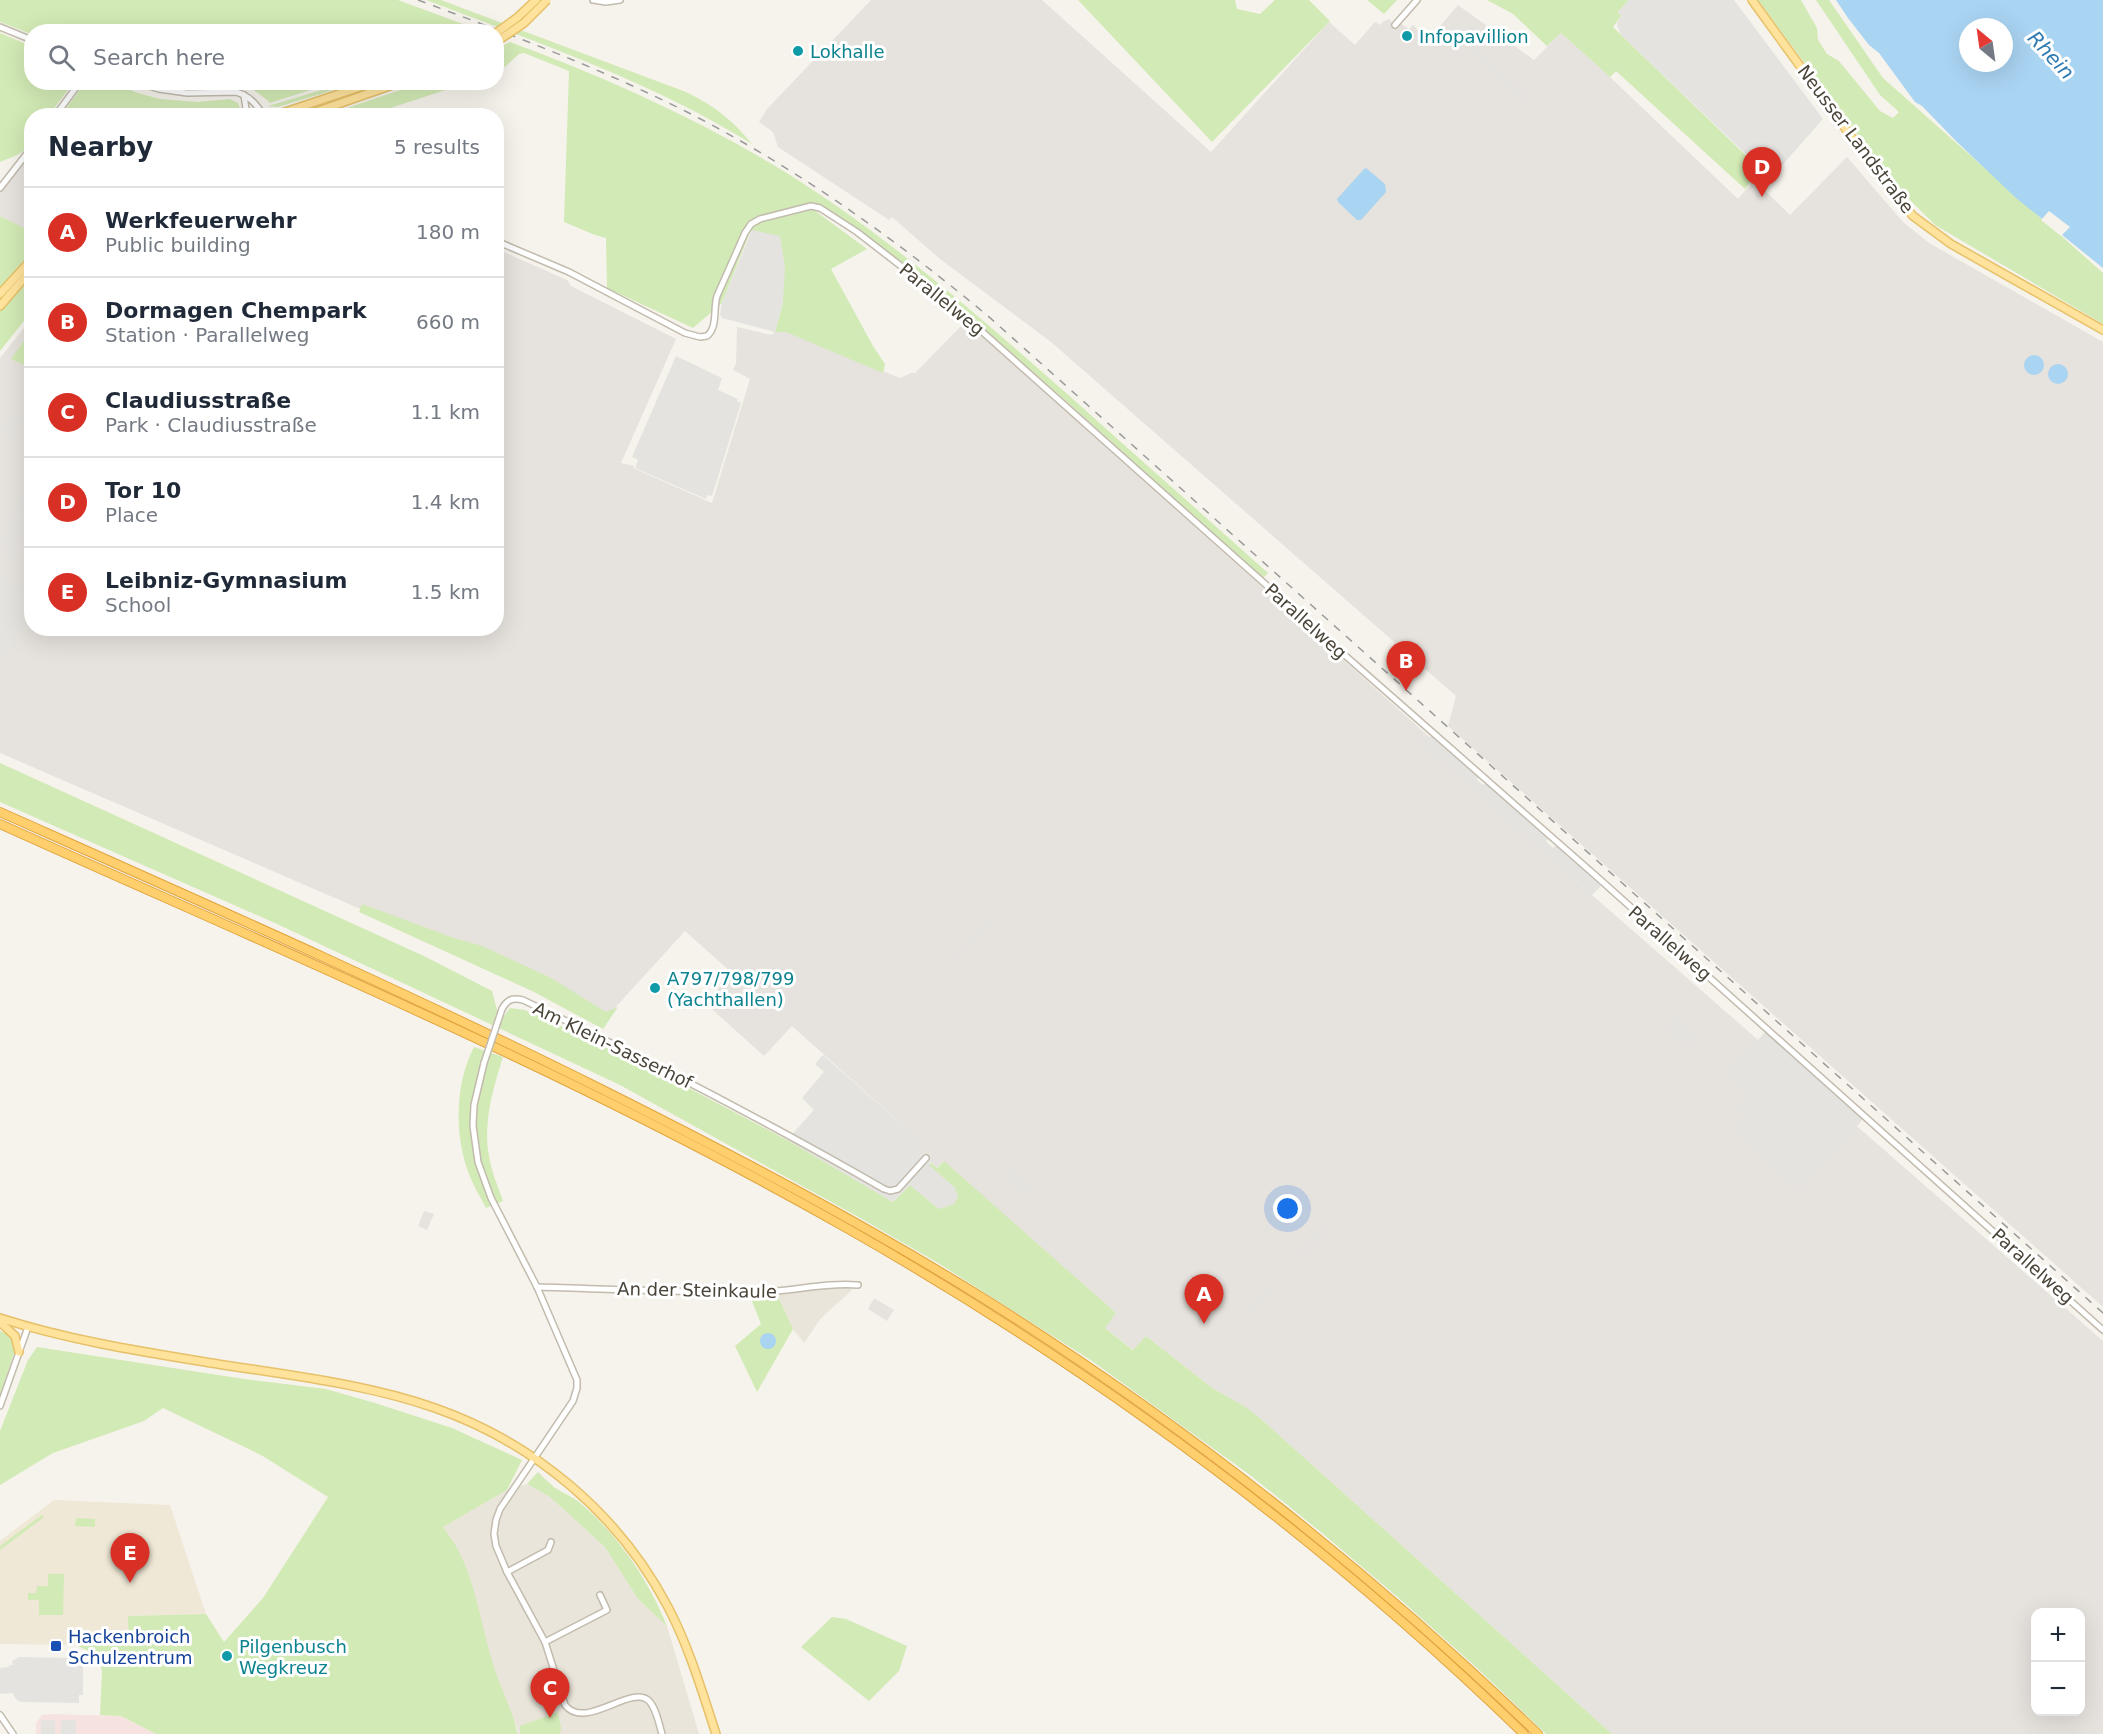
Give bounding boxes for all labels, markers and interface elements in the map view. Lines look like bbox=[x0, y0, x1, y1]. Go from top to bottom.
north arrow bbox=[1959, 18, 2013, 72]
search box bbox=[24, 24, 504, 90]
place label: Infopavillion bbox=[1419, 26, 1529, 47]
water label: Rhein bbox=[2023, 26, 2079, 84]
marker: Infopavillion bbox=[1400, 29, 1414, 43]
icon: search bbox=[45, 41, 78, 74]
place label: Lokhalle bbox=[810, 41, 885, 62]
marker: Lokhalle bbox=[791, 44, 805, 58]
text: Search here bbox=[93, 45, 225, 70]
street label: Neusser Landstraße bbox=[1793, 61, 1919, 217]
text: Nearby bbox=[48, 132, 153, 162]
text: 5 results bbox=[394, 135, 480, 159]
pin: D bbox=[1742, 148, 1782, 197]
text: Werkfeuerwehr bbox=[105, 208, 297, 233]
text: A bbox=[60, 220, 75, 244]
text: 180 m bbox=[416, 220, 480, 244]
text: Public building bbox=[105, 233, 251, 257]
street label: Parallelweg bbox=[895, 258, 989, 340]
text: Dormagen Chempark bbox=[105, 298, 367, 323]
text: B bbox=[60, 310, 75, 334]
text: 660 m bbox=[416, 310, 480, 334]
text: Station · Parallelweg bbox=[105, 323, 309, 347]
text: Claudiusstraße bbox=[105, 388, 291, 413]
text: C bbox=[60, 400, 75, 424]
text: 1.1 km bbox=[411, 400, 480, 424]
text: Park · Claudiusstraße bbox=[105, 413, 317, 437]
text: Tor 10 bbox=[105, 478, 181, 503]
text: D bbox=[59, 490, 76, 514]
text: 1.4 km bbox=[411, 490, 480, 514]
text: Place bbox=[105, 503, 158, 527]
text: Leibniz-Gymnasium bbox=[105, 568, 347, 593]
street label: Parallelweg bbox=[1261, 579, 1351, 663]
text: E bbox=[61, 580, 74, 604]
text: 1.5 km bbox=[411, 580, 480, 604]
text: School bbox=[105, 593, 171, 617]
pin: B bbox=[1386, 642, 1426, 691]
street label: Parallelweg bbox=[1624, 901, 1716, 985]
place label: A797/798/799 (Yachthallen) bbox=[667, 968, 795, 1010]
marker: A797/798/799 (Yachthallen) bbox=[648, 981, 662, 995]
street label: Am Klein-Sasserhof bbox=[530, 997, 697, 1093]
your location bbox=[1273, 1194, 1302, 1223]
street label: Parallelweg bbox=[1988, 1224, 2078, 1308]
pin: A bbox=[1184, 1274, 1224, 1324]
street label: An der Steinkaule bbox=[617, 1278, 777, 1302]
pin: E bbox=[110, 1534, 150, 1583]
map controls bbox=[2031, 1608, 2085, 1716]
button: + bbox=[2031, 1608, 2085, 1662]
place label: Hackenbroich Schulzentrum bbox=[68, 1626, 192, 1668]
place label: Pilgenbusch Wegkreuz bbox=[239, 1636, 347, 1678]
marker: Hackenbroich Schulzentrum bbox=[49, 1639, 63, 1653]
marker: Pilgenbusch Wegkreuz bbox=[220, 1649, 234, 1663]
button: − bbox=[2031, 1662, 2085, 1716]
pin: C bbox=[530, 1668, 570, 1718]

